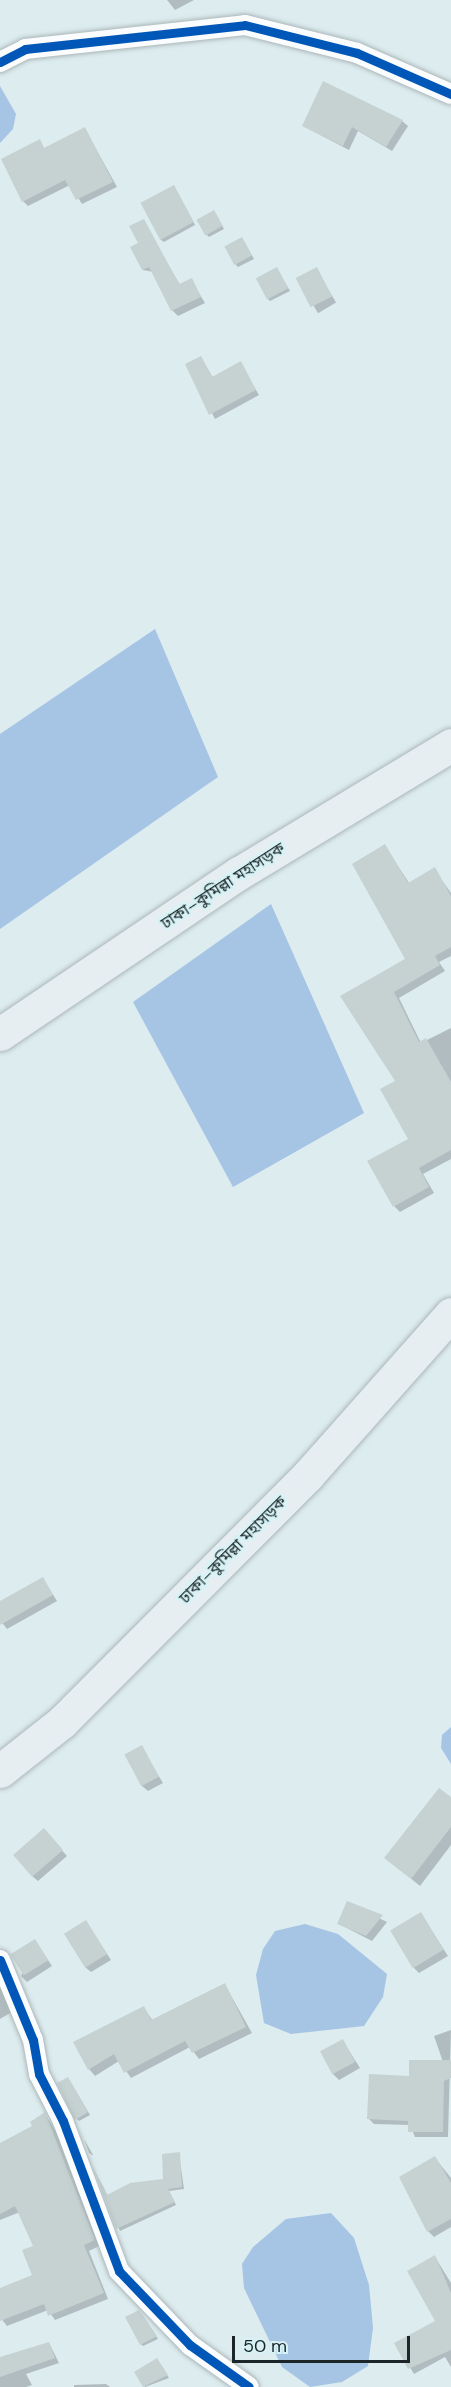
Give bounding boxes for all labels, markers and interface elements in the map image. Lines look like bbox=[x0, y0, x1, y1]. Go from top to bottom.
street label: ঢাকা–কুমিল্লা মহাসড়ক bbox=[157, 839, 289, 933]
street label: ঢাকা–কুমিল্লা মহাসড়ক bbox=[175, 1492, 291, 1608]
scale bar bbox=[235, 2324, 414, 2362]
text: 50 m bbox=[243, 2334, 287, 2358]

